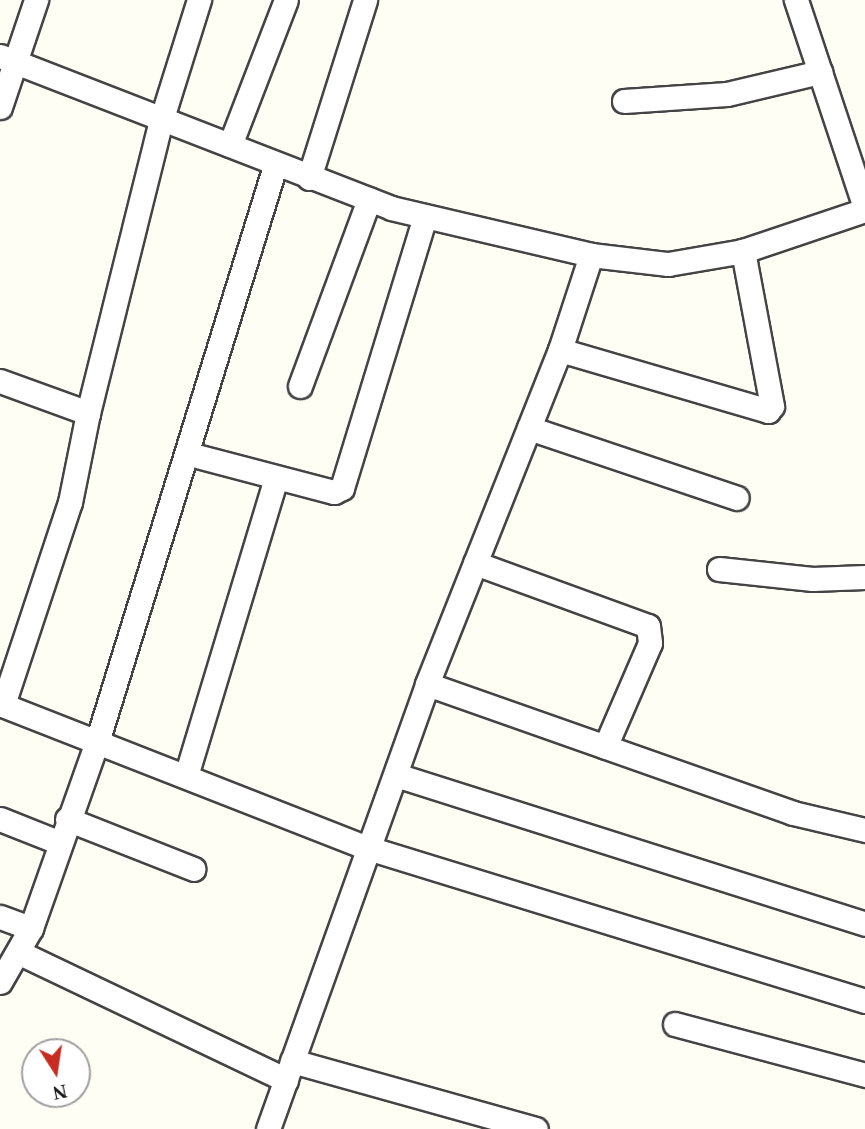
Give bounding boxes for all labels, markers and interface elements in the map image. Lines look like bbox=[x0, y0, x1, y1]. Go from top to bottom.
north arrow bbox=[21, 1038, 91, 1108]
text: N bbox=[51, 1080, 69, 1104]

